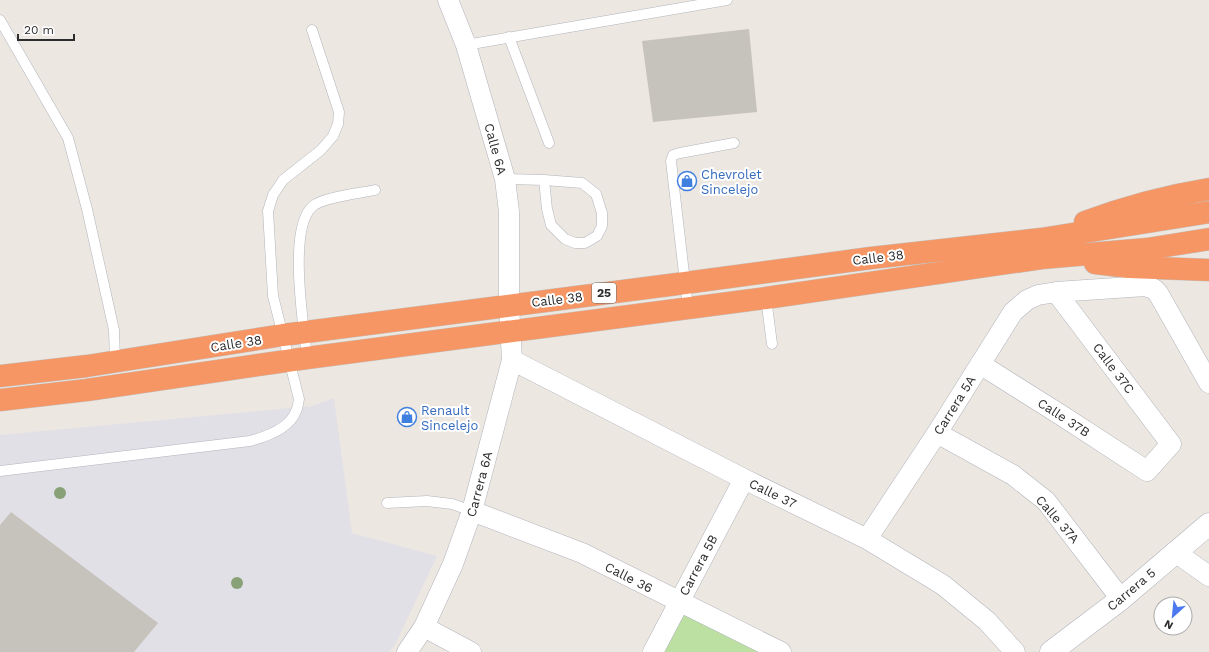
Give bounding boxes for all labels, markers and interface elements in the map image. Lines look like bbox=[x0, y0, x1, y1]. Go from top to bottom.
scale bar bbox=[18, 16, 74, 42]
text: 20 m bbox=[24, 23, 54, 37]
street label: Calle 6A bbox=[481, 122, 510, 177]
place label: Chevrolet Sincelejo bbox=[701, 167, 762, 197]
shop icon: Chevrolet Sincelejo bbox=[676, 170, 698, 192]
street label: Calle 38 bbox=[851, 247, 905, 268]
road number: 25 bbox=[592, 283, 616, 303]
street label: Calle 38 bbox=[530, 289, 584, 310]
street label: Calle 38 bbox=[209, 332, 263, 355]
street label: Calle 37C bbox=[1090, 340, 1137, 397]
street label: Carrera 5A bbox=[930, 373, 979, 438]
street label: Calle 37B bbox=[1035, 395, 1093, 440]
place label: Renault Sincelejo bbox=[421, 403, 478, 433]
shop icon: Renault Sincelejo bbox=[396, 406, 418, 428]
street label: Carrera 6A bbox=[464, 449, 496, 519]
street label: Calle 37 bbox=[747, 476, 799, 511]
street label: Calle 37A bbox=[1033, 492, 1083, 547]
street label: Carrera 5B bbox=[676, 532, 721, 598]
street label: Calle 36 bbox=[602, 559, 655, 596]
street label: Carrera 5 bbox=[1104, 565, 1158, 614]
north arrow bbox=[1153, 596, 1193, 636]
text: N bbox=[1162, 617, 1175, 632]

